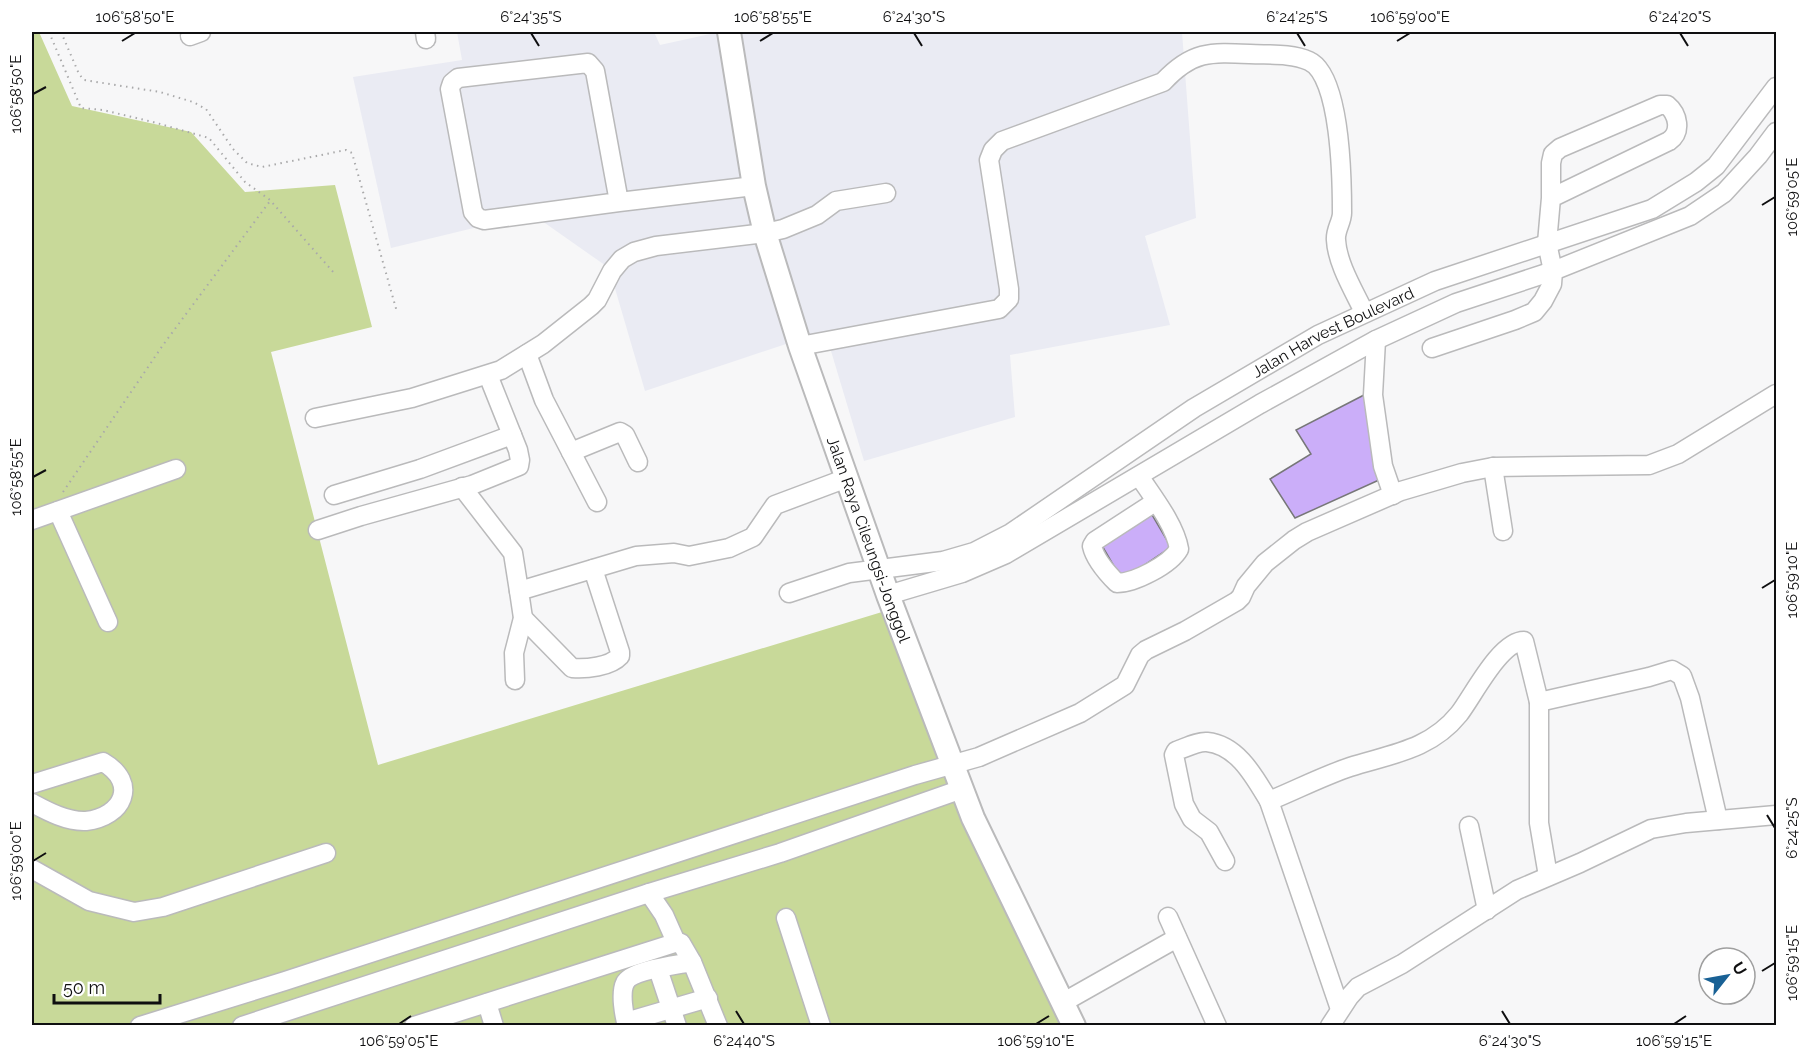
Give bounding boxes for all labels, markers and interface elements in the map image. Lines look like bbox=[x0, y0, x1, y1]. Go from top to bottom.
text: 106°58'50"E bbox=[96, 8, 174, 26]
text: 6°24'35"S bbox=[500, 8, 562, 26]
text: 106°58'55"E bbox=[734, 8, 812, 26]
text: 6°24'30"S bbox=[883, 8, 945, 26]
text: 6°24'25"S bbox=[1266, 8, 1328, 26]
text: 106°59'00"E bbox=[1370, 8, 1450, 26]
text: 6°24'20"S bbox=[1649, 8, 1711, 26]
text: 106°58'50"E bbox=[7, 55, 25, 133]
text: 106°59'05"E bbox=[1783, 158, 1801, 236]
street label: Jalan Harvest Boulevard bbox=[1249, 283, 1417, 382]
street label: Jalan Raya Cileungsi-Jonggol bbox=[823, 434, 914, 646]
text: 106°58'55"E bbox=[7, 438, 25, 516]
text: 106°59'10"E bbox=[1783, 541, 1801, 619]
text: 6°24'25"S bbox=[1783, 797, 1801, 859]
text: 106°59'00"E bbox=[7, 821, 25, 901]
text: 106°59'15"E bbox=[1783, 925, 1801, 1001]
north arrow bbox=[1697, 946, 1757, 1006]
text: U bbox=[1728, 958, 1751, 979]
scale bar bbox=[54, 967, 160, 1005]
text: 50 m bbox=[63, 977, 105, 998]
text: 106°59'05"E bbox=[360, 1032, 438, 1050]
text: 6°24'40"S bbox=[713, 1032, 775, 1050]
text: 106°59'10"E bbox=[997, 1032, 1075, 1050]
text: 6°24'30"S bbox=[1479, 1032, 1541, 1050]
text: 106°59'15"E bbox=[1636, 1032, 1712, 1050]

